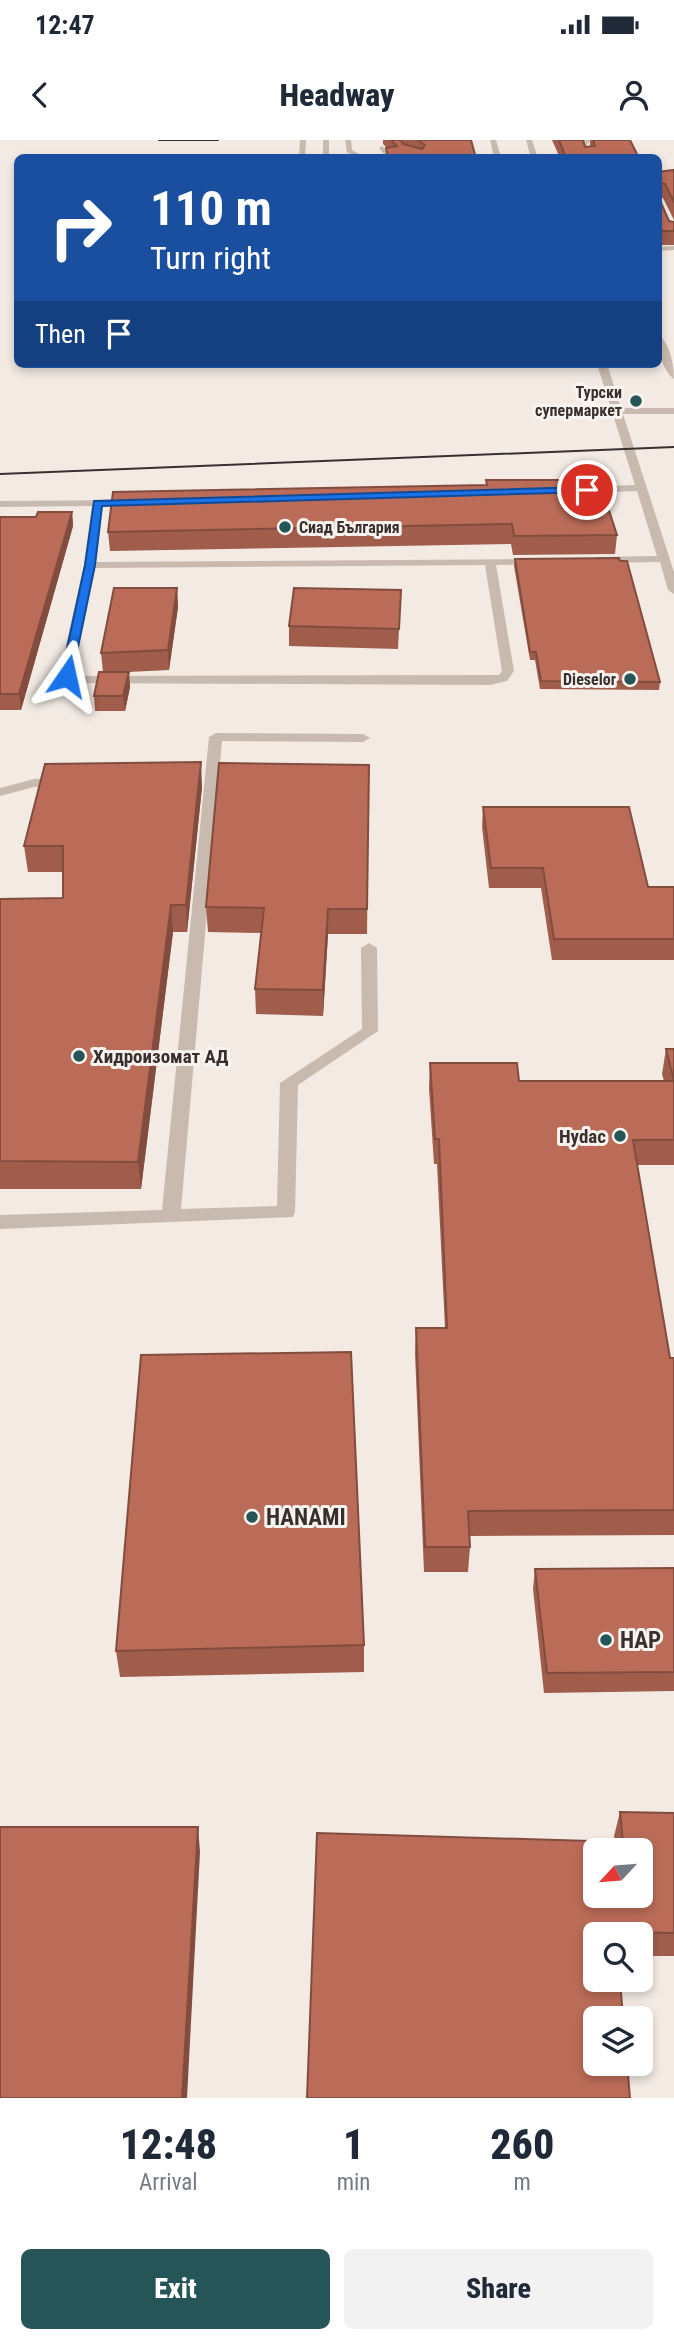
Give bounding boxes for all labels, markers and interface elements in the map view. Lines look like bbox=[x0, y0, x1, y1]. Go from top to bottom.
text: 12:47 bbox=[35, 10, 95, 40]
icon: back bbox=[21, 76, 59, 114]
text: Headway bbox=[279, 76, 395, 114]
icon: person bbox=[615, 76, 653, 114]
text: 110 m bbox=[150, 180, 272, 237]
icon: right bbox=[35, 182, 126, 273]
text: Turn right bbox=[150, 239, 271, 277]
icon: arrive bbox=[100, 315, 138, 353]
text: Then bbox=[35, 319, 86, 349]
place label: Турски супермаркет bbox=[535, 383, 622, 420]
marker: Турски супермаркет bbox=[628, 393, 644, 409]
pin bbox=[557, 460, 617, 520]
icon: arrive bbox=[568, 471, 606, 509]
place label: Сиад България bbox=[299, 518, 400, 537]
marker: Сиад България bbox=[277, 519, 293, 535]
position arrow bbox=[30, 639, 104, 713]
place label: Dieselor bbox=[563, 670, 616, 689]
marker: Dieselor bbox=[622, 671, 638, 687]
place label: Хидроизомат АД bbox=[93, 1045, 229, 1068]
marker: Хидроизомат АД bbox=[71, 1048, 87, 1064]
place label: Hydac bbox=[559, 1125, 606, 1148]
marker: Hydac bbox=[612, 1128, 628, 1144]
place label: HANAMI bbox=[266, 1504, 346, 1531]
marker: HANAMI bbox=[244, 1509, 260, 1525]
place label: НАР bbox=[620, 1627, 661, 1654]
marker: НАР bbox=[598, 1632, 614, 1648]
north arrow bbox=[583, 1838, 653, 1908]
map controls bbox=[583, 1838, 653, 2076]
button: search bbox=[583, 1922, 653, 1992]
button: layers bbox=[583, 2006, 653, 2076]
text: 12:48 bbox=[120, 2120, 217, 2169]
text: 1 bbox=[343, 2120, 364, 2169]
text: 260 bbox=[490, 2120, 554, 2169]
text: Arrival bbox=[139, 2169, 198, 2196]
text: min bbox=[337, 2169, 370, 2196]
text: m bbox=[514, 2169, 531, 2196]
button: Exit bbox=[21, 2249, 330, 2329]
button: Share bbox=[344, 2249, 653, 2329]

